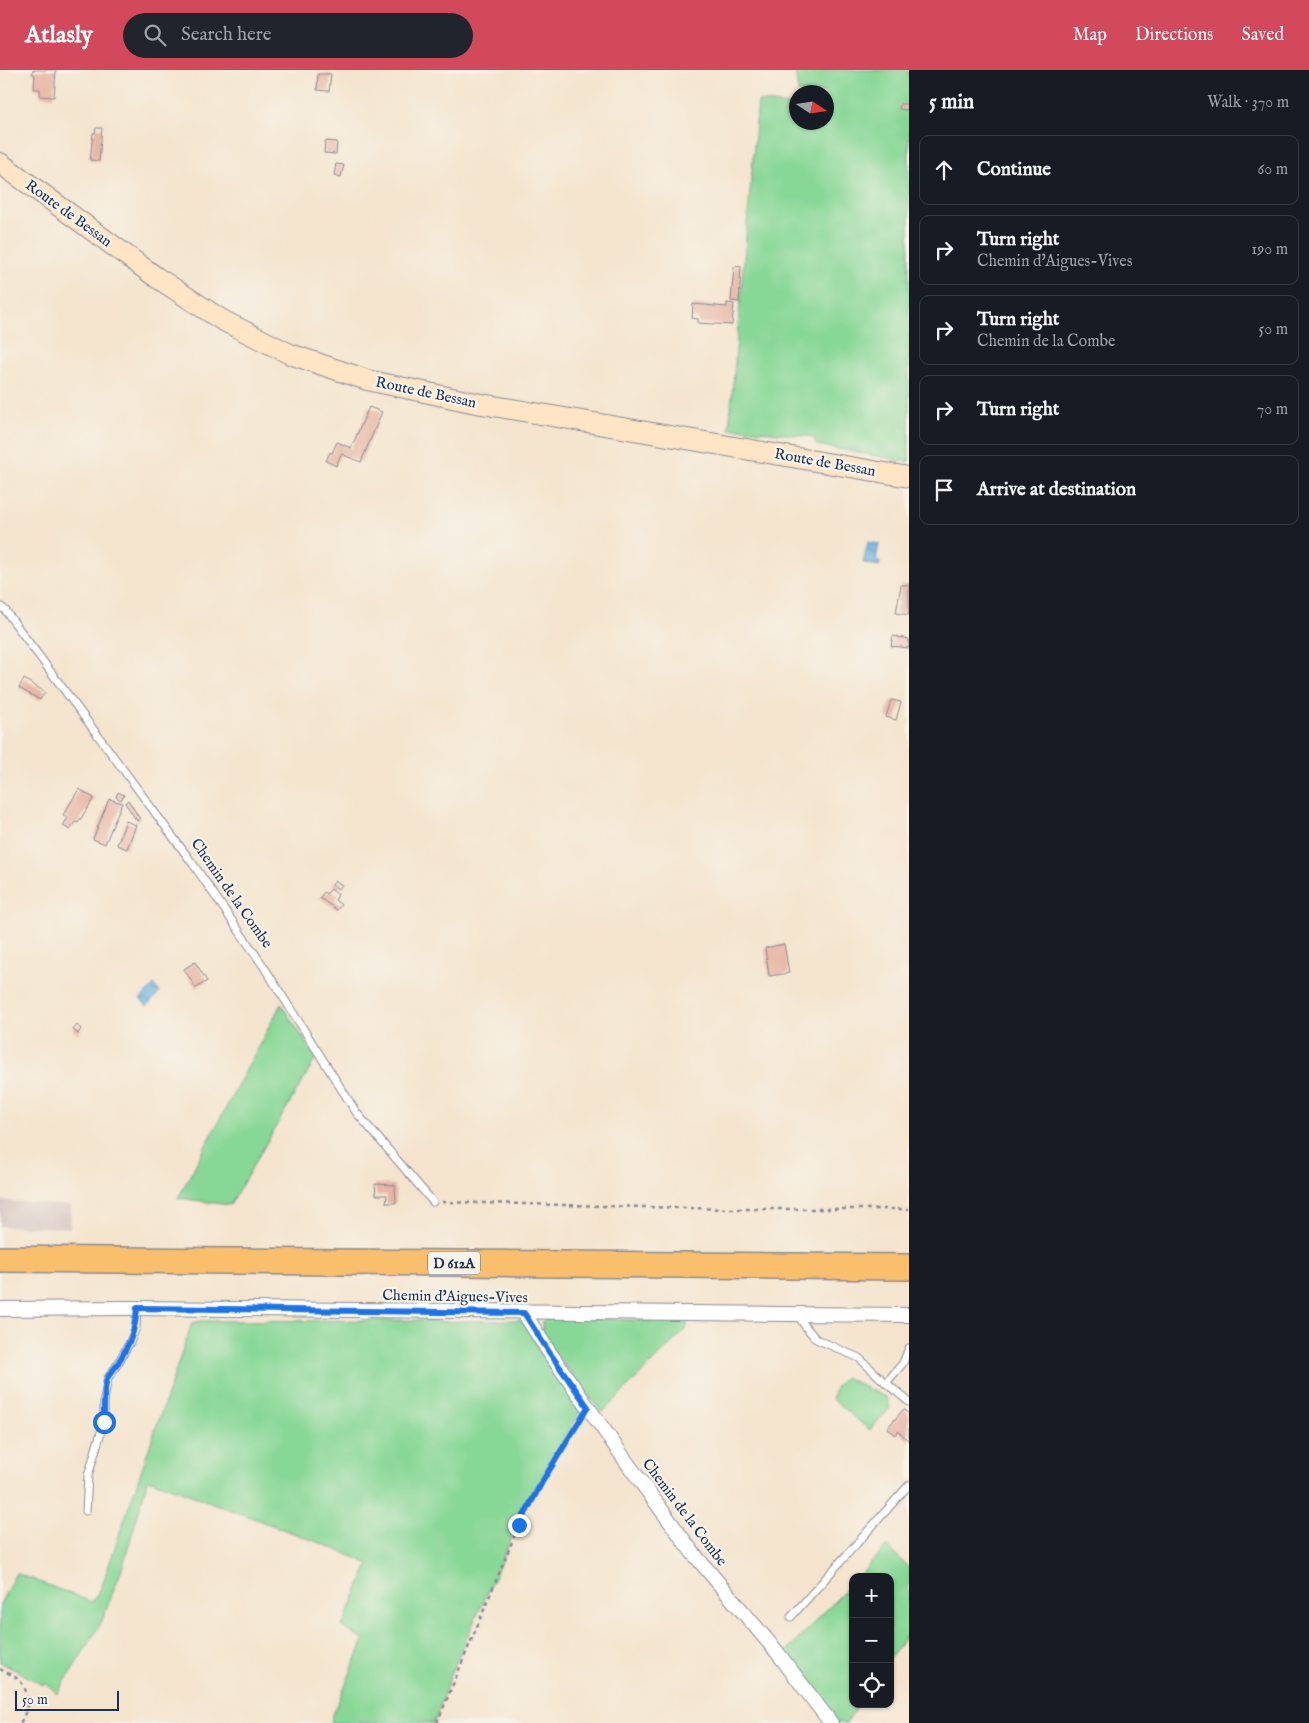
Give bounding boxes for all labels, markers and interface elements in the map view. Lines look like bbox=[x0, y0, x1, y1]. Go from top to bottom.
search box bbox=[123, 13, 473, 58]
text: Atlasly bbox=[25, 20, 93, 51]
icon: search bbox=[141, 21, 169, 49]
text: Search here bbox=[181, 23, 271, 47]
text: Map bbox=[1073, 24, 1107, 47]
text: Directions bbox=[1135, 24, 1213, 47]
text: Saved bbox=[1241, 24, 1284, 47]
north arrow bbox=[789, 85, 834, 130]
text: 5 min bbox=[929, 89, 974, 116]
text: Walk · 370 m bbox=[1207, 93, 1289, 113]
icon: ahead bbox=[930, 156, 958, 184]
text: Continue bbox=[977, 158, 1051, 182]
text: 60 m bbox=[1258, 160, 1288, 180]
street label: Route de Bessan bbox=[22, 176, 116, 251]
text: Turn right bbox=[977, 228, 1059, 252]
icon: right bbox=[930, 236, 958, 264]
text: 190 m bbox=[1251, 240, 1288, 260]
text: Chemin d'Aigues-Vives bbox=[977, 252, 1132, 272]
text: Turn right bbox=[977, 308, 1059, 332]
icon: right bbox=[930, 316, 958, 344]
text: 50 m bbox=[1259, 320, 1288, 340]
text: Chemin de la Combe bbox=[977, 332, 1115, 352]
street label: Route de Bessan bbox=[374, 373, 478, 412]
icon: right bbox=[930, 396, 958, 424]
text: Turn right bbox=[977, 398, 1059, 422]
text: 70 m bbox=[1257, 400, 1288, 420]
street label: Route de Bessan bbox=[773, 444, 877, 481]
icon: arrive bbox=[930, 476, 958, 504]
text: Arrive at destination bbox=[977, 478, 1136, 502]
street label: Chemin de la Combe bbox=[187, 835, 277, 952]
road number: D 612A bbox=[428, 1252, 480, 1274]
street label: Chemin d'Aigues-Vives bbox=[382, 1286, 528, 1307]
route start bbox=[93, 1411, 116, 1434]
street label: Chemin de la Combe bbox=[638, 1455, 731, 1570]
route end bbox=[508, 1514, 531, 1537]
map controls bbox=[849, 1573, 894, 1708]
button: + bbox=[849, 1573, 894, 1618]
button: − bbox=[849, 1618, 894, 1663]
button: locate bbox=[849, 1663, 894, 1708]
scale bar bbox=[15, 1688, 119, 1711]
text: 50 m bbox=[22, 1691, 48, 1709]

